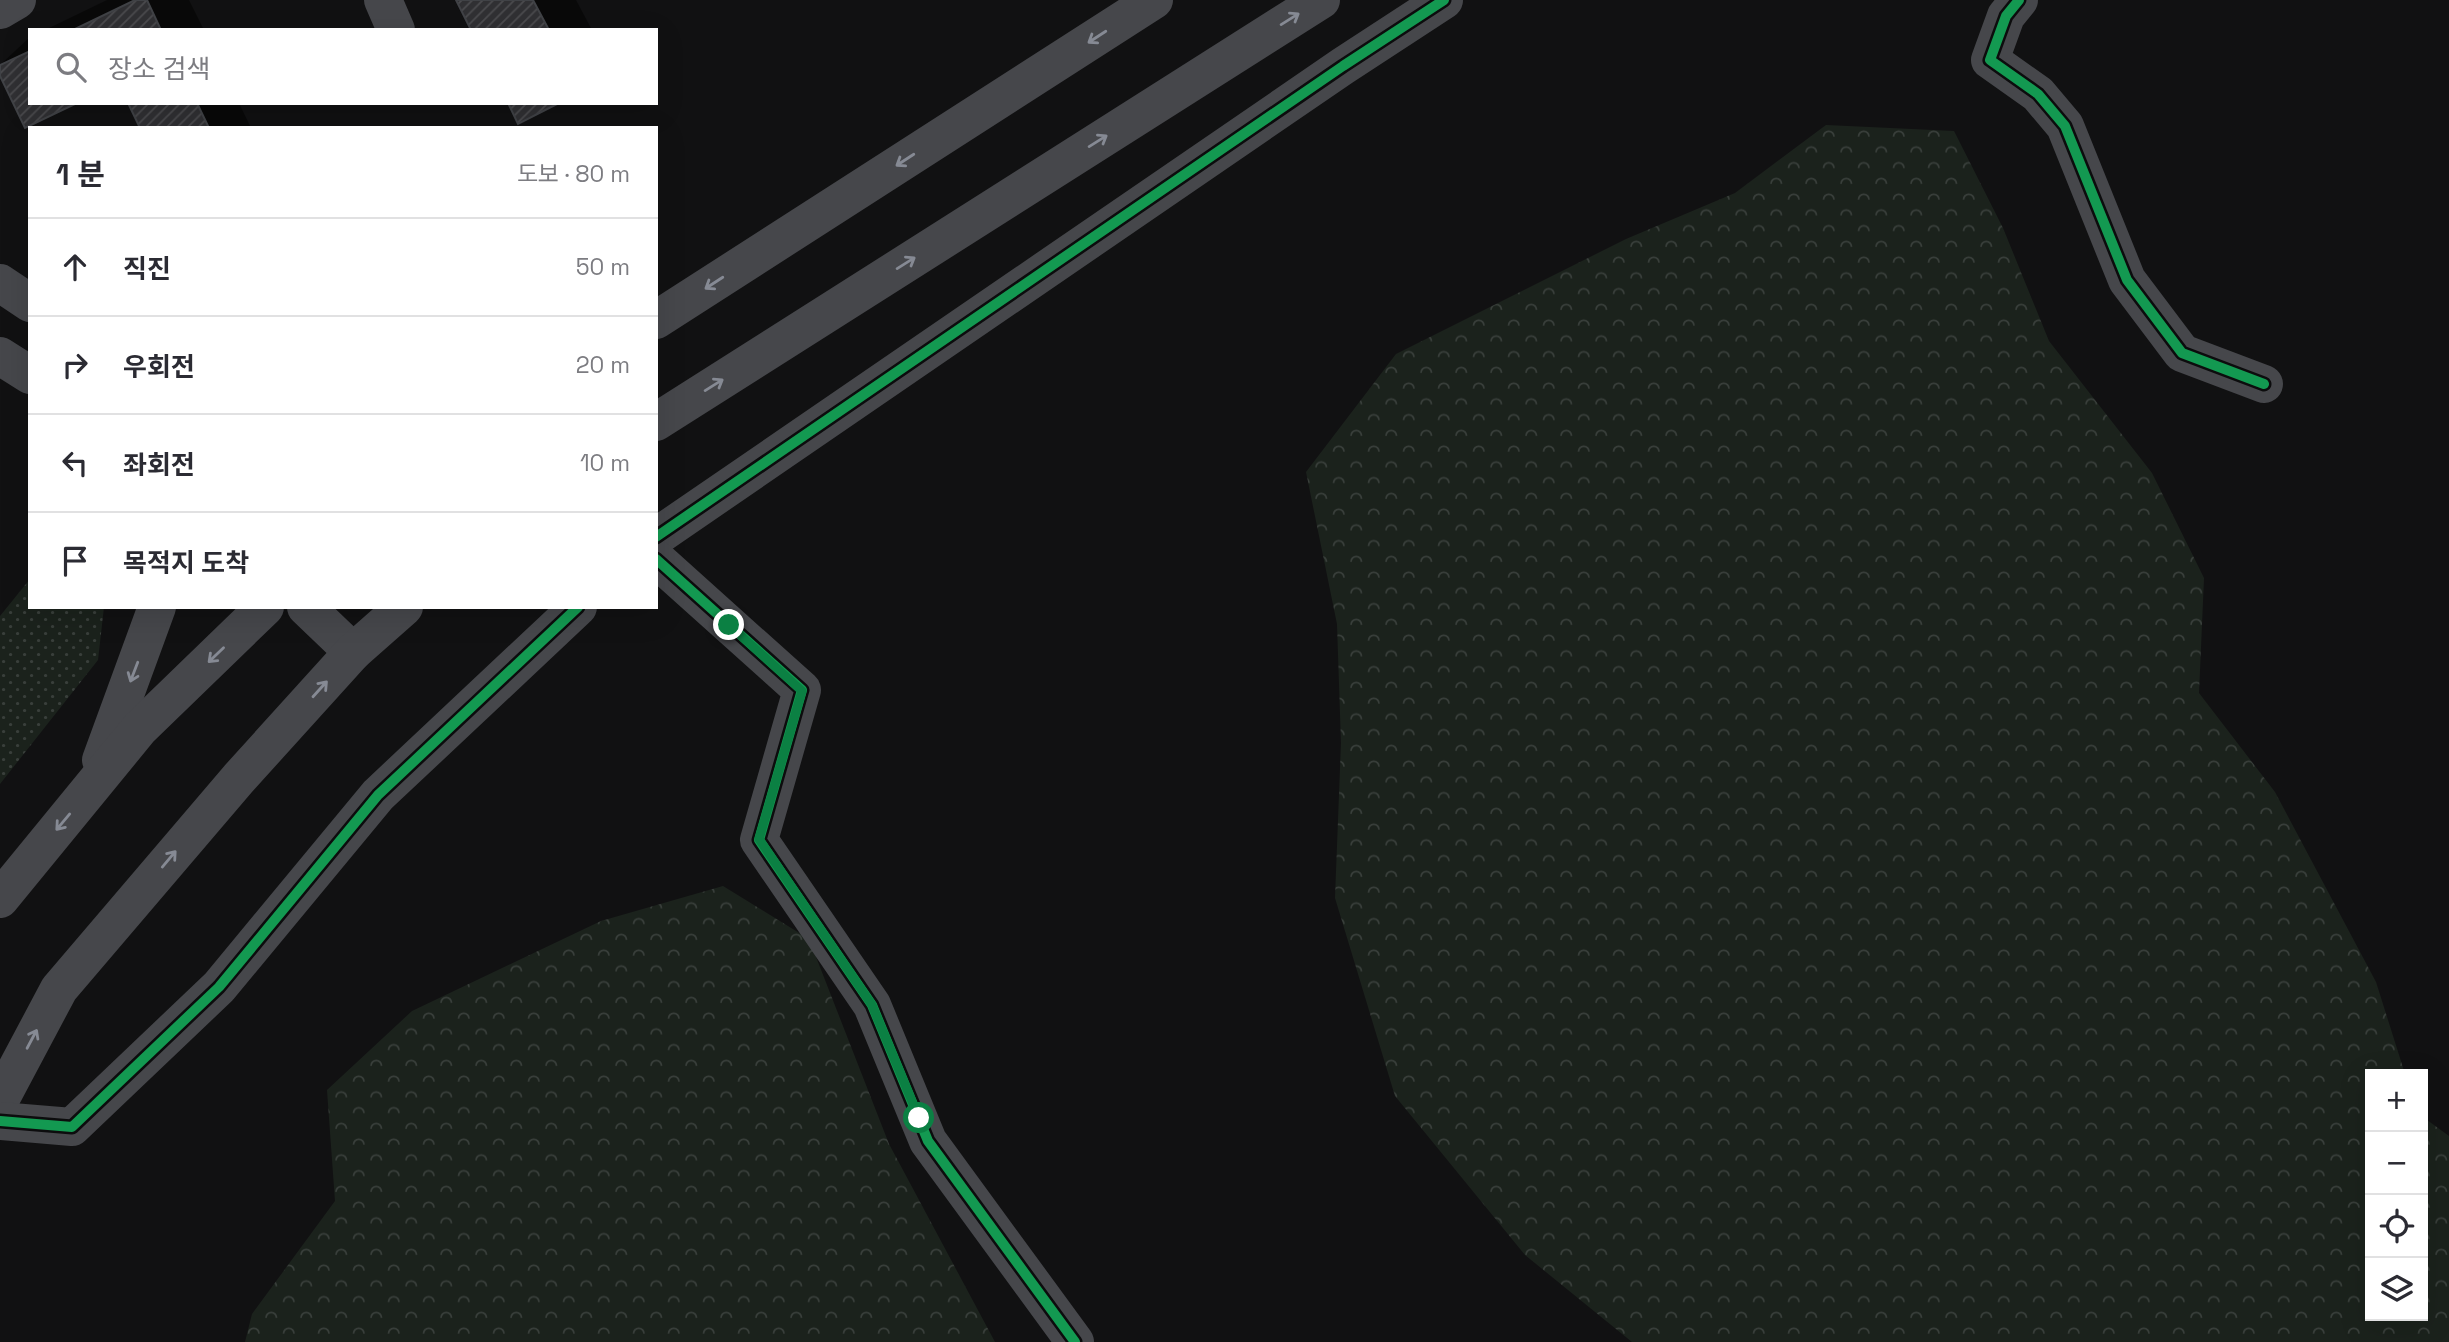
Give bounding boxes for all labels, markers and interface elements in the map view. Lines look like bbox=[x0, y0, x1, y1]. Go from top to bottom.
one-way arrow bbox=[1280, 12, 1300, 26]
search box bbox=[28, 28, 658, 105]
one-way arrow bbox=[1087, 30, 1107, 44]
icon: search bbox=[52, 48, 90, 86]
text: 장소 검색 bbox=[108, 52, 210, 86]
one-way arrow bbox=[1088, 134, 1107, 149]
one-way arrow bbox=[896, 153, 916, 167]
text: 1 분 bbox=[56, 155, 105, 194]
text: 도보 · 80 m bbox=[517, 159, 630, 189]
icon: ahead bbox=[56, 248, 94, 286]
text: 직진 bbox=[123, 252, 171, 286]
text: 50 m bbox=[576, 252, 630, 282]
one-way arrow bbox=[896, 256, 915, 271]
one-way arrow bbox=[705, 276, 724, 291]
icon: right bbox=[56, 346, 94, 384]
text: 우회전 bbox=[123, 350, 195, 384]
text: 20 m bbox=[576, 350, 630, 380]
one-way arrow bbox=[704, 378, 723, 392]
icon: left bbox=[56, 444, 94, 482]
text: 좌회전 bbox=[123, 448, 195, 482]
text: 10 m bbox=[580, 448, 630, 478]
icon: arrive bbox=[56, 542, 94, 580]
text: 목적지 도착 bbox=[123, 546, 249, 580]
route end bbox=[713, 609, 744, 640]
one-way arrow bbox=[208, 646, 225, 663]
one-way arrow bbox=[127, 660, 140, 682]
one-way arrow bbox=[312, 680, 328, 698]
one-way arrow bbox=[55, 813, 71, 831]
one-way arrow bbox=[161, 851, 177, 869]
one-way arrow bbox=[26, 1029, 39, 1050]
map controls bbox=[2365, 1069, 2428, 1321]
button: + bbox=[2365, 1069, 2428, 1132]
route start bbox=[903, 1102, 934, 1133]
button: − bbox=[2365, 1132, 2428, 1195]
button: locate bbox=[2365, 1195, 2428, 1258]
button: layers bbox=[2365, 1258, 2428, 1321]

